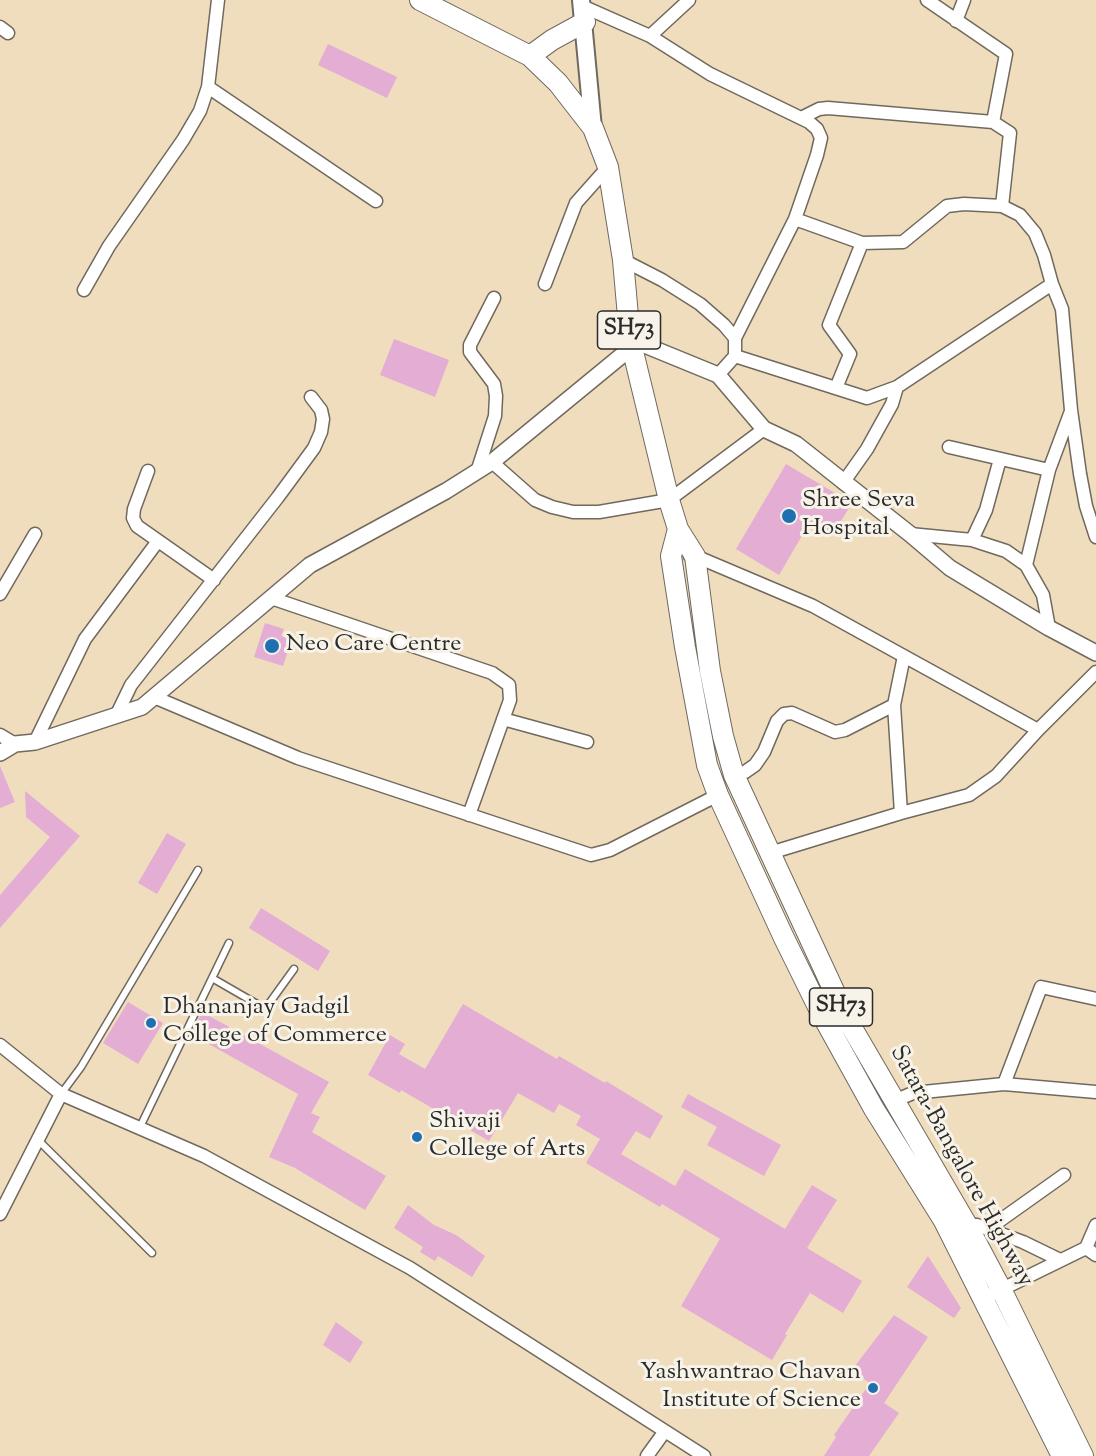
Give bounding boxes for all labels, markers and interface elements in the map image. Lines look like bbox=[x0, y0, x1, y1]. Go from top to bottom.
road number: SH73 bbox=[598, 311, 660, 349]
place label: Shree Seva Hospital bbox=[802, 488, 915, 544]
marker: Shree Seva Hospital bbox=[780, 507, 798, 525]
place label: Neo Care Centre bbox=[286, 632, 461, 660]
marker: Neo Care Centre bbox=[263, 637, 281, 655]
road number: SH73 bbox=[810, 988, 872, 1026]
place label: Dhananjay Gadgil College of Commerce bbox=[163, 995, 387, 1051]
marker: Dhananjay Gadgil College of Commerce bbox=[144, 1016, 158, 1030]
street label: Satara-Bangalore Highway bbox=[882, 1041, 1038, 1293]
place label: Shivaji College of Arts bbox=[429, 1109, 585, 1165]
marker: Shivaji College of Arts bbox=[410, 1130, 424, 1144]
place label: Yashwantrao Chavan Institute of Science bbox=[640, 1360, 861, 1416]
marker: Yashwantrao Chavan Institute of Science bbox=[866, 1381, 880, 1395]

